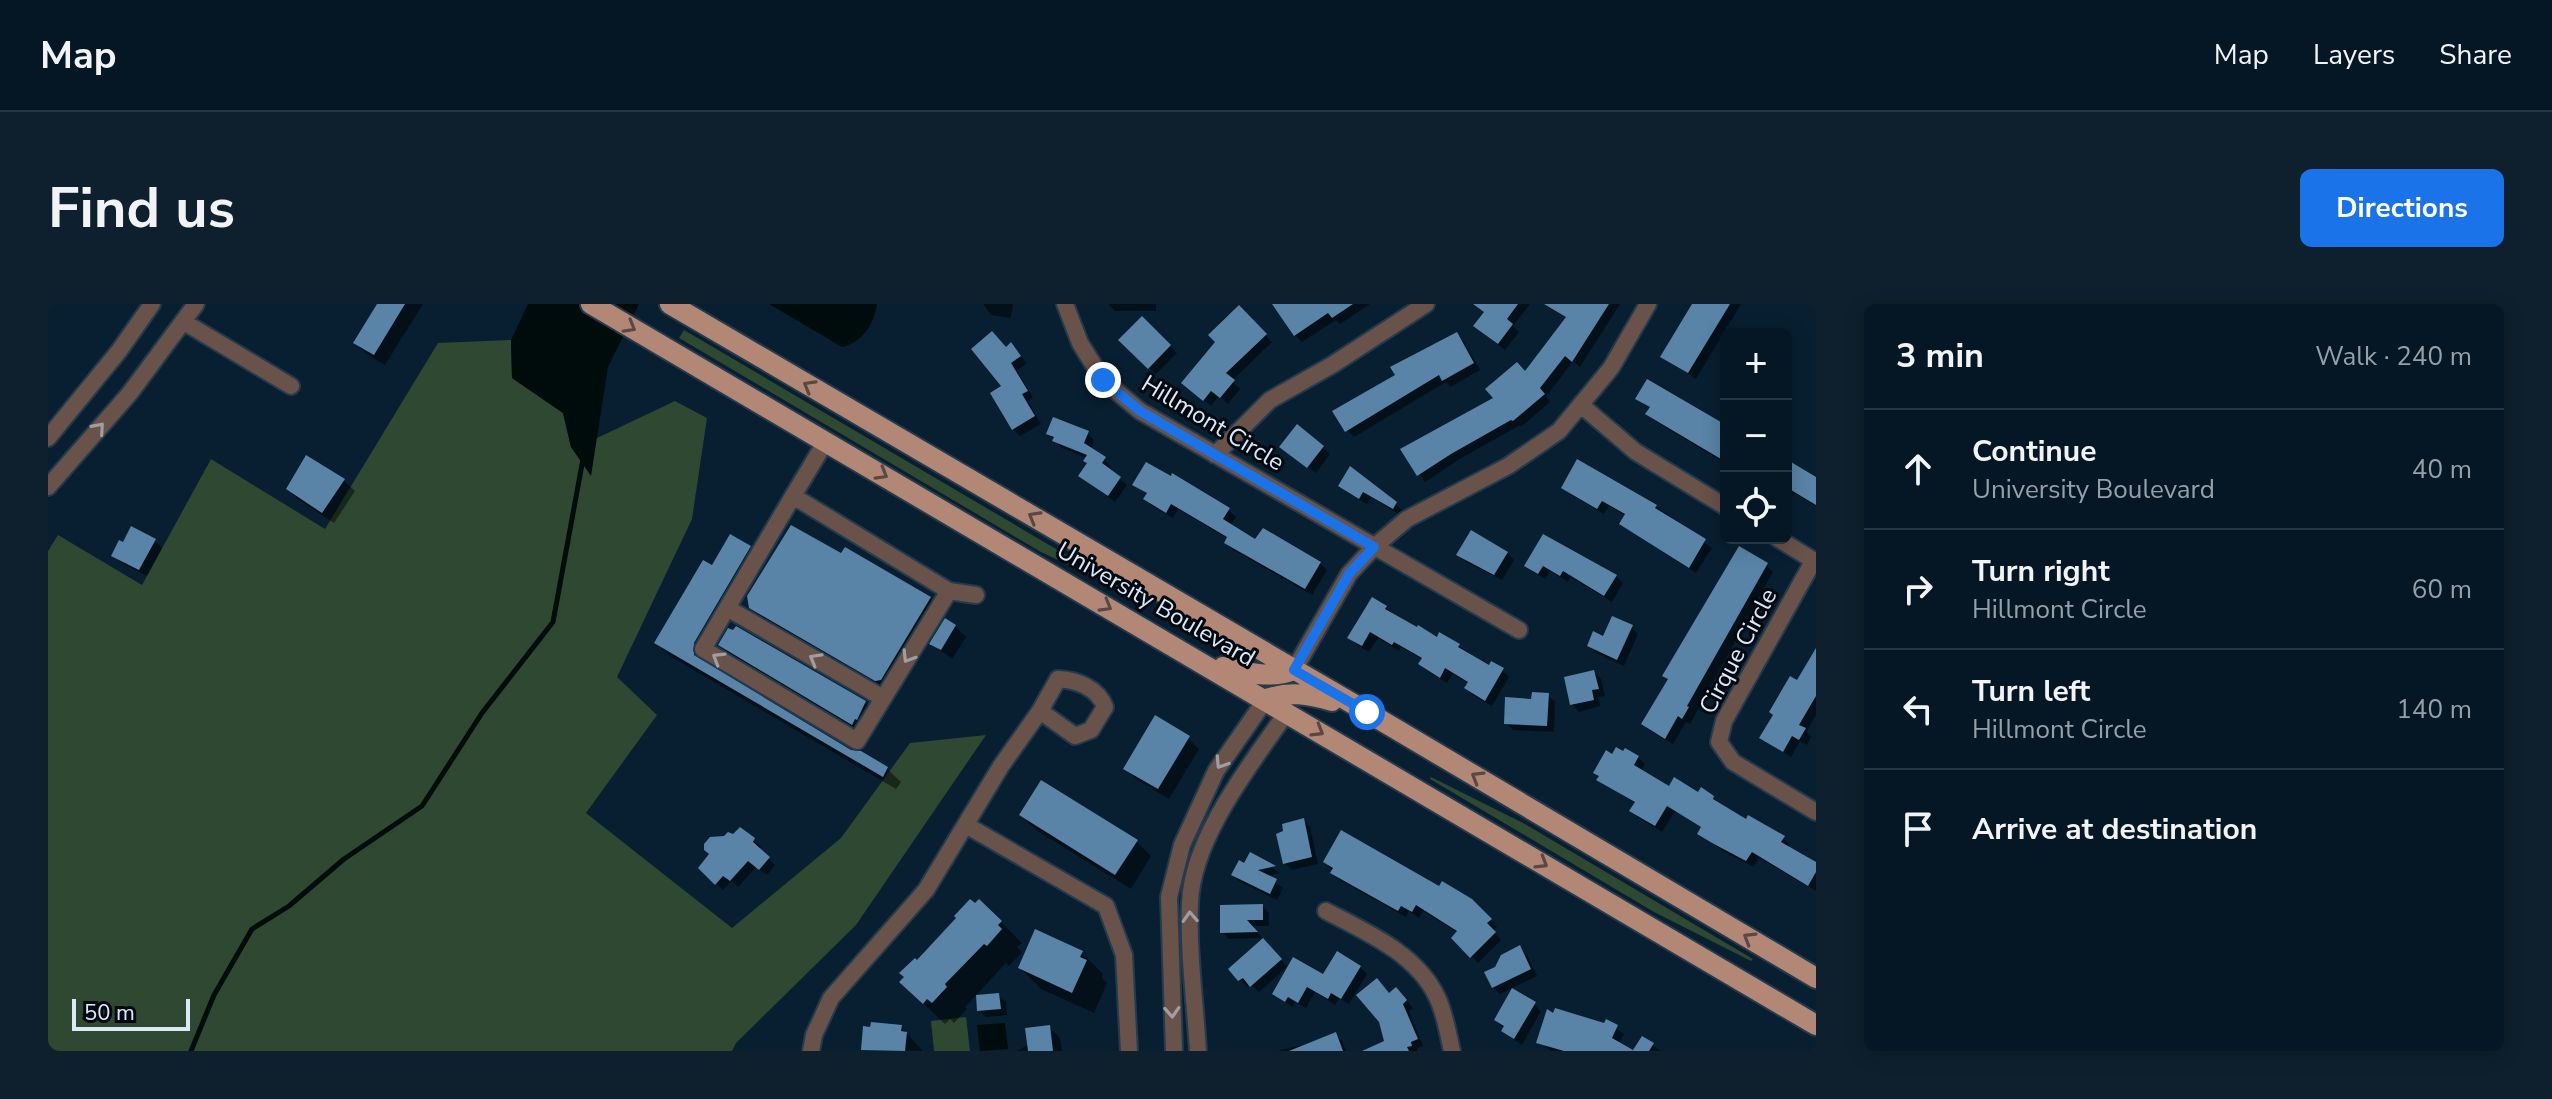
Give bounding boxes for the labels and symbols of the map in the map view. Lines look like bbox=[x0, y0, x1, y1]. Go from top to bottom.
one-way arrow bbox=[622, 317, 636, 333]
route end bbox=[1085, 362, 1121, 398]
street label: Hillmont Circle bbox=[1136, 368, 1290, 478]
one-way arrow bbox=[803, 380, 818, 396]
one-way arrow bbox=[89, 423, 104, 438]
one-way arrow bbox=[873, 464, 888, 480]
one-way arrow bbox=[1028, 511, 1043, 527]
street label: University Boulevard bbox=[1051, 534, 1261, 674]
street label: Cirque Circle bbox=[1692, 583, 1784, 719]
one-way arrow bbox=[1097, 596, 1112, 612]
one-way arrow bbox=[902, 648, 917, 663]
one-way arrow bbox=[712, 652, 727, 668]
one-way arrow bbox=[810, 653, 824, 669]
route start bbox=[1349, 694, 1385, 730]
one-way arrow bbox=[1309, 721, 1324, 737]
one-way arrow bbox=[1216, 755, 1231, 769]
one-way arrow bbox=[1471, 771, 1486, 787]
one-way arrow bbox=[1533, 853, 1548, 869]
one-way arrow bbox=[1182, 910, 1199, 923]
one-way arrow bbox=[1743, 932, 1758, 948]
scale bar bbox=[72, 995, 190, 1031]
one-way arrow bbox=[1164, 1006, 1181, 1019]

